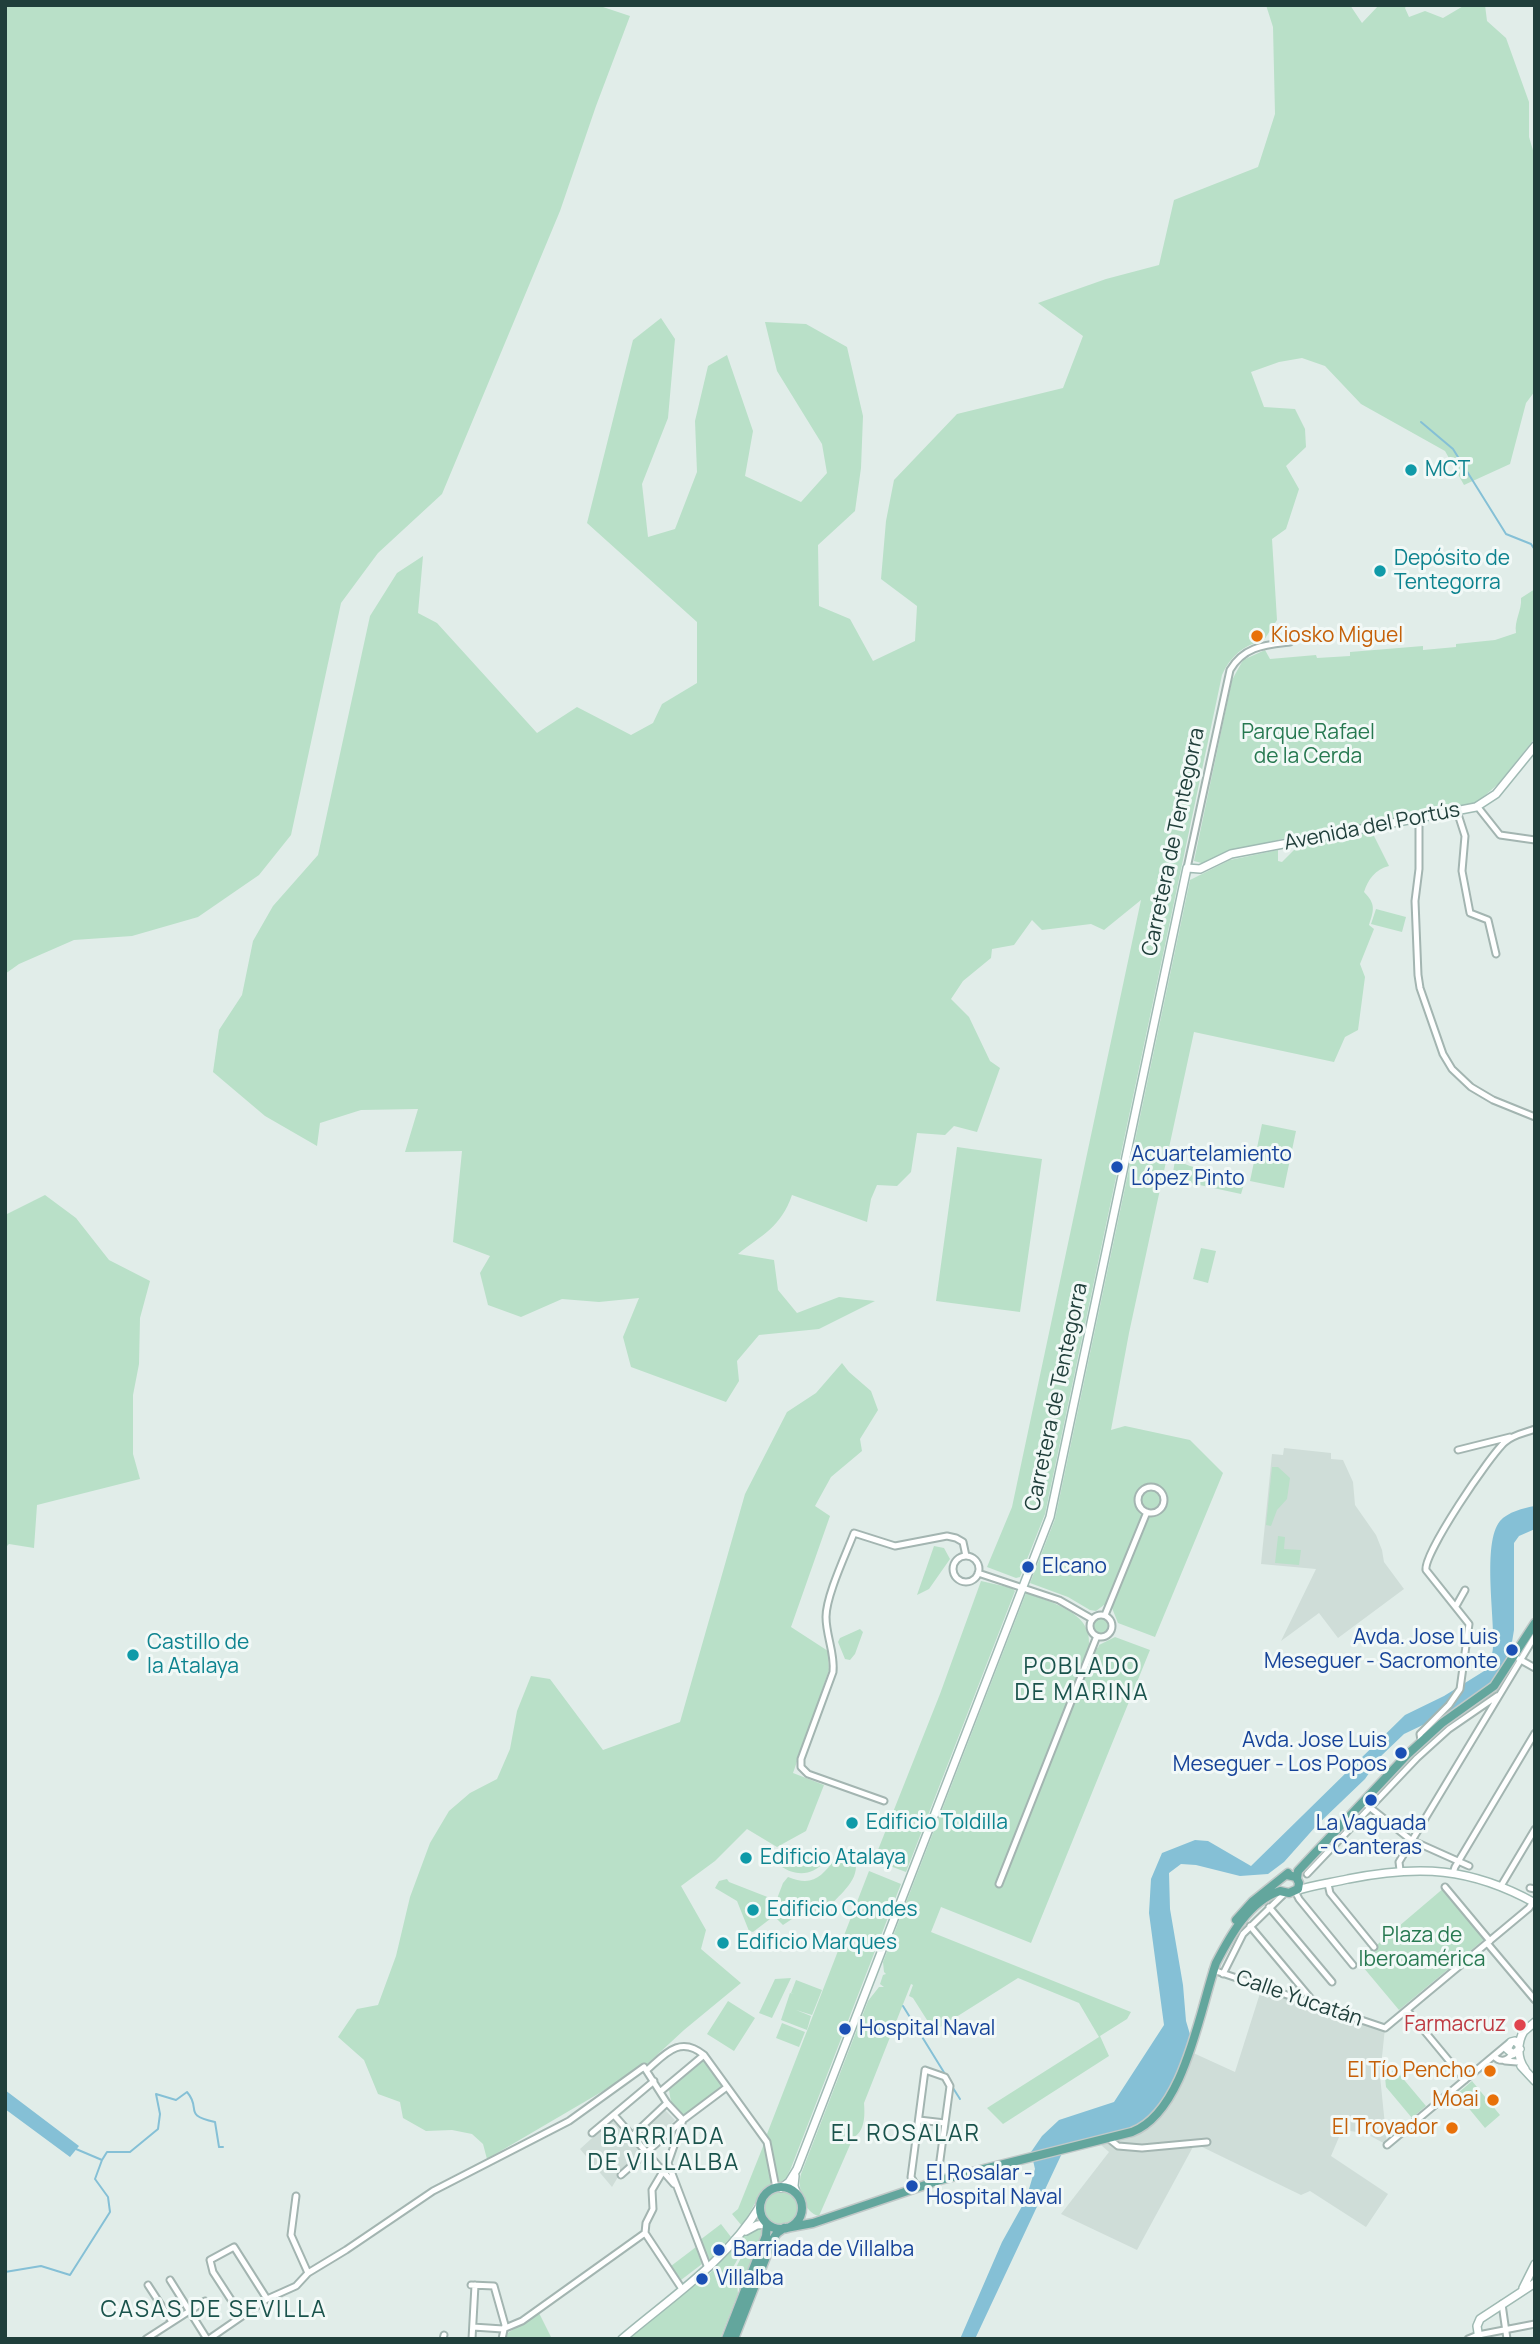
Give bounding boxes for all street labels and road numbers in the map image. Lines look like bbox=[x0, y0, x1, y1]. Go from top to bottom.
street label: Carretera de Tentegorra bbox=[1137, 725, 1211, 959]
street label: Avenida del Portús bbox=[1282, 798, 1462, 856]
street label: Carretera de Tentegorra bbox=[1020, 1280, 1094, 1514]
street label: Calle Yucatán bbox=[1232, 1966, 1366, 2032]

